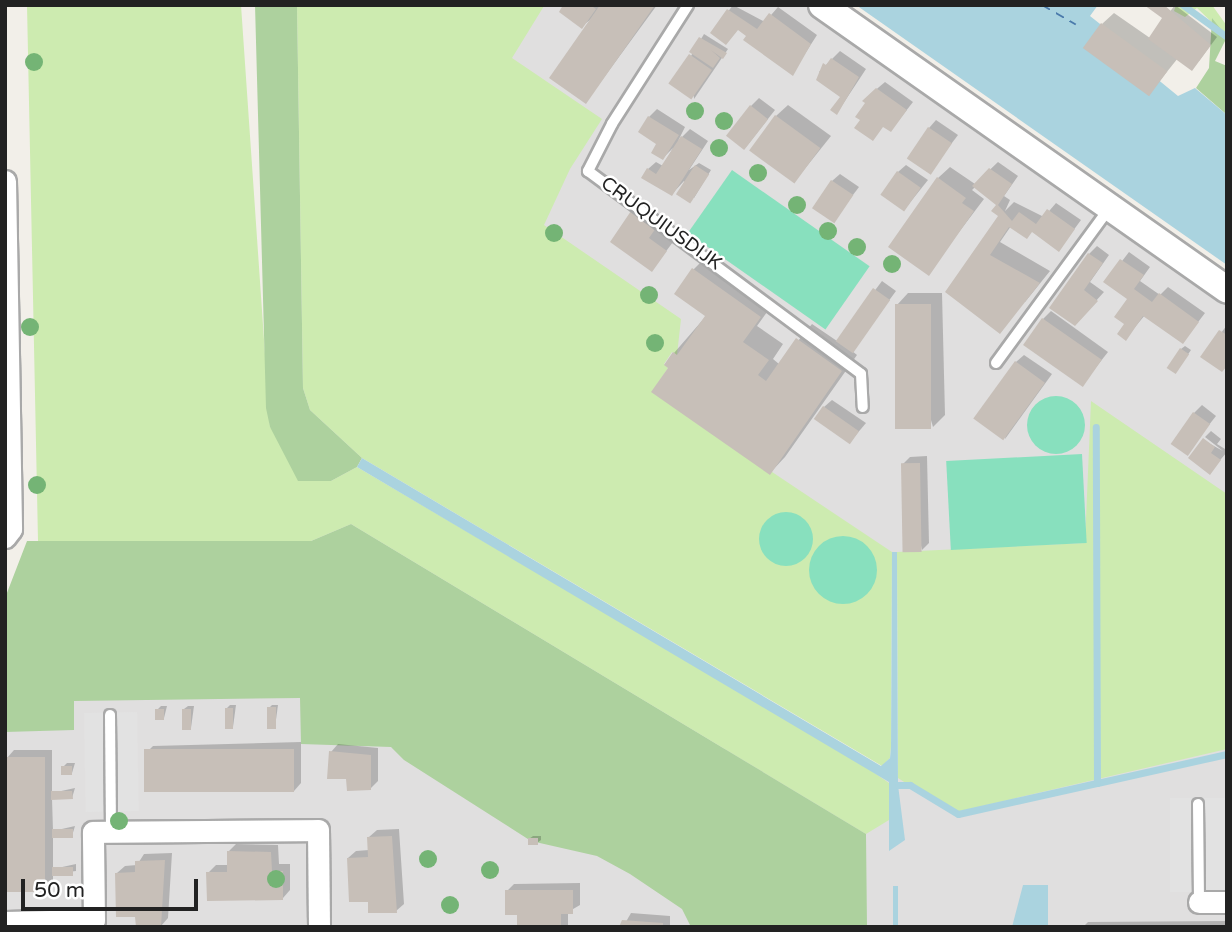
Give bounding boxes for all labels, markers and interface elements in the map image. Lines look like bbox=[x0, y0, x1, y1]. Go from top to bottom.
street label: CRUQUIUSDIJK bbox=[596, 173, 726, 275]
scale bar bbox=[24, 866, 201, 910]
text: 50 m bbox=[34, 878, 85, 903]

